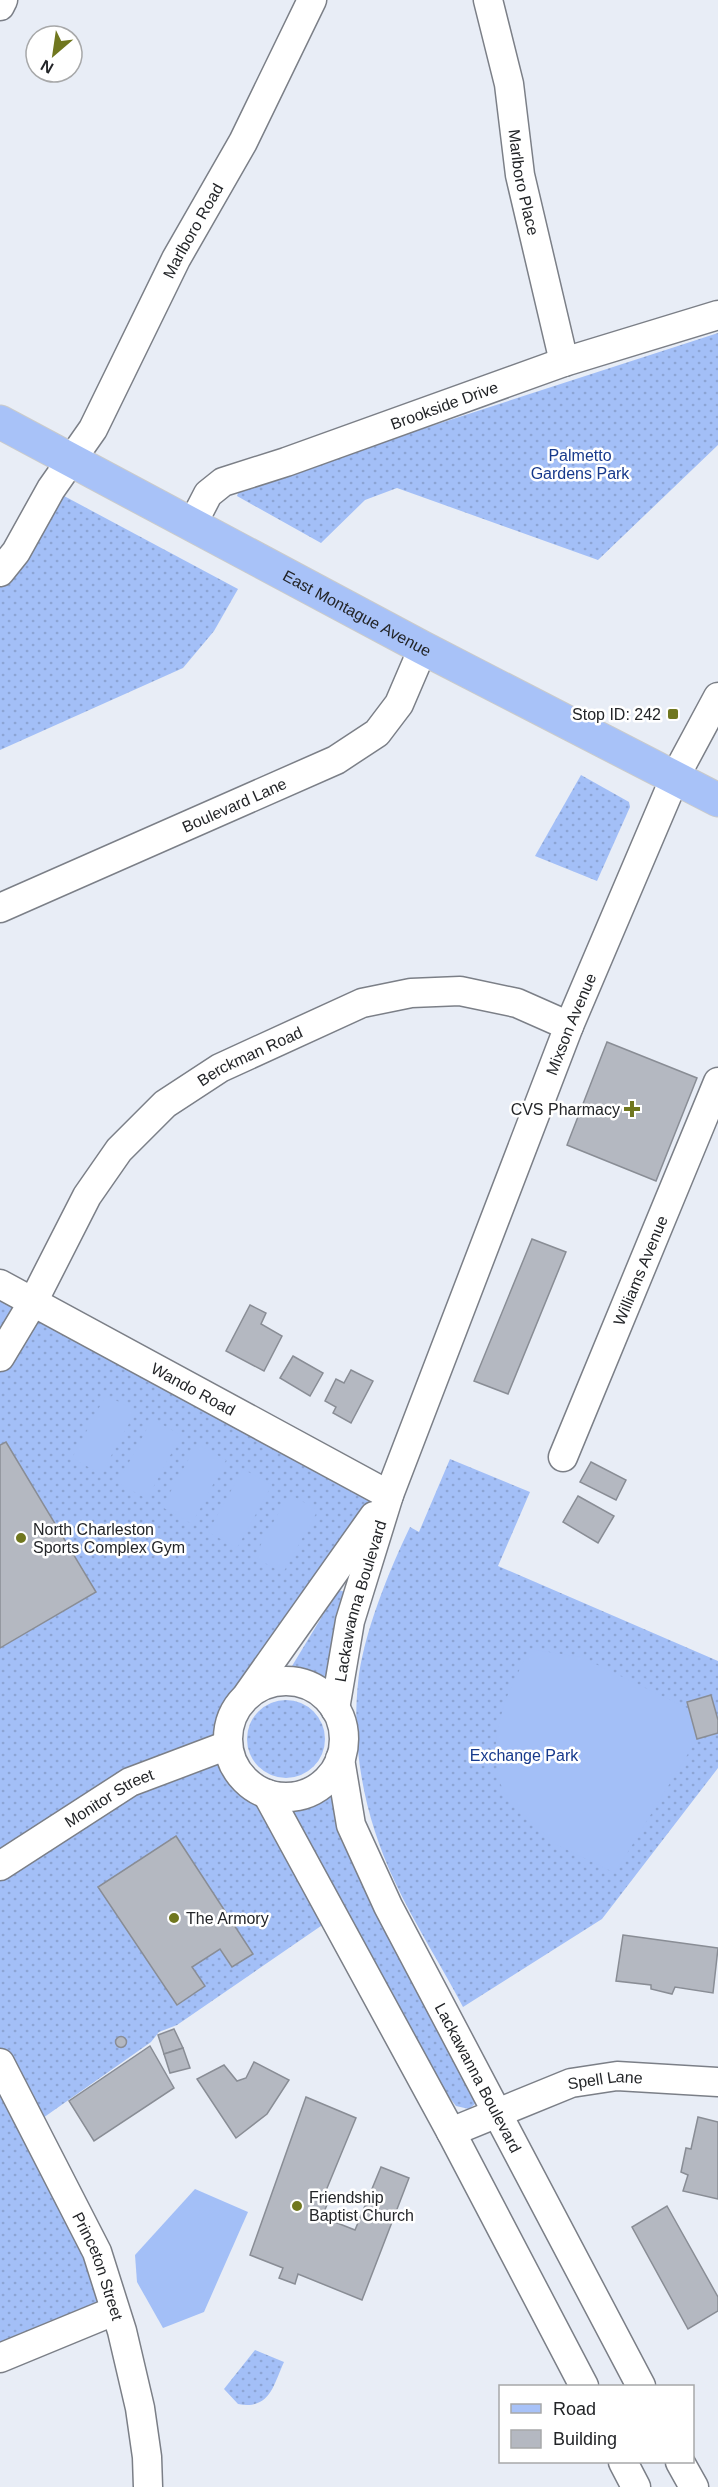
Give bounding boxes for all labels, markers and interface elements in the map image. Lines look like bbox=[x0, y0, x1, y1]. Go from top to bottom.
north arrow bbox=[24, 24, 84, 84]
text: N bbox=[38, 56, 56, 77]
street label: Marlboro Place bbox=[506, 128, 542, 237]
street label: Marlboro Road bbox=[160, 181, 226, 281]
street label: Brookside Drive bbox=[388, 378, 500, 433]
park label: Palmetto Gardens Park bbox=[531, 447, 630, 482]
street label: East Montague Avenue bbox=[280, 567, 434, 660]
place label: Stop ID: 242 bbox=[572, 706, 661, 723]
marker: Stop ID: 242 bbox=[666, 707, 680, 721]
street label: Boulevard Lane bbox=[180, 775, 289, 836]
street label: Mixson Avenue bbox=[543, 971, 599, 1077]
street label: Berckman Road bbox=[194, 1023, 305, 1089]
place label: CVS Pharmacy bbox=[511, 1101, 620, 1118]
marker: CVS Pharmacy bbox=[625, 1102, 639, 1116]
street label: Williams Avenue bbox=[610, 1213, 671, 1328]
street label: Wando Road bbox=[148, 1360, 238, 1419]
street label: Lackawanna Boulevard bbox=[332, 1518, 390, 1683]
place label: North Charleston Sports Complex Gym bbox=[33, 1521, 185, 1556]
marker: North Charleston Sports Complex Gym bbox=[14, 1531, 28, 1545]
park label: Exchange Park bbox=[470, 1747, 579, 1764]
street label: Monitor Street bbox=[62, 1766, 157, 1831]
place label: The Armory bbox=[186, 1910, 269, 1927]
marker: The Armory bbox=[167, 1911, 181, 1925]
street label: Lackawanna Boulevard bbox=[432, 2000, 524, 2155]
street label: Spell Lane bbox=[566, 2068, 643, 2092]
place label: Friendship Baptist Church bbox=[309, 2189, 414, 2224]
marker: Friendship Baptist Church bbox=[290, 2199, 304, 2213]
street label: Princeton Street bbox=[69, 2209, 126, 2323]
legend bbox=[499, 2385, 694, 2463]
text: Road bbox=[553, 2399, 596, 2419]
text: Building bbox=[553, 2429, 617, 2449]

